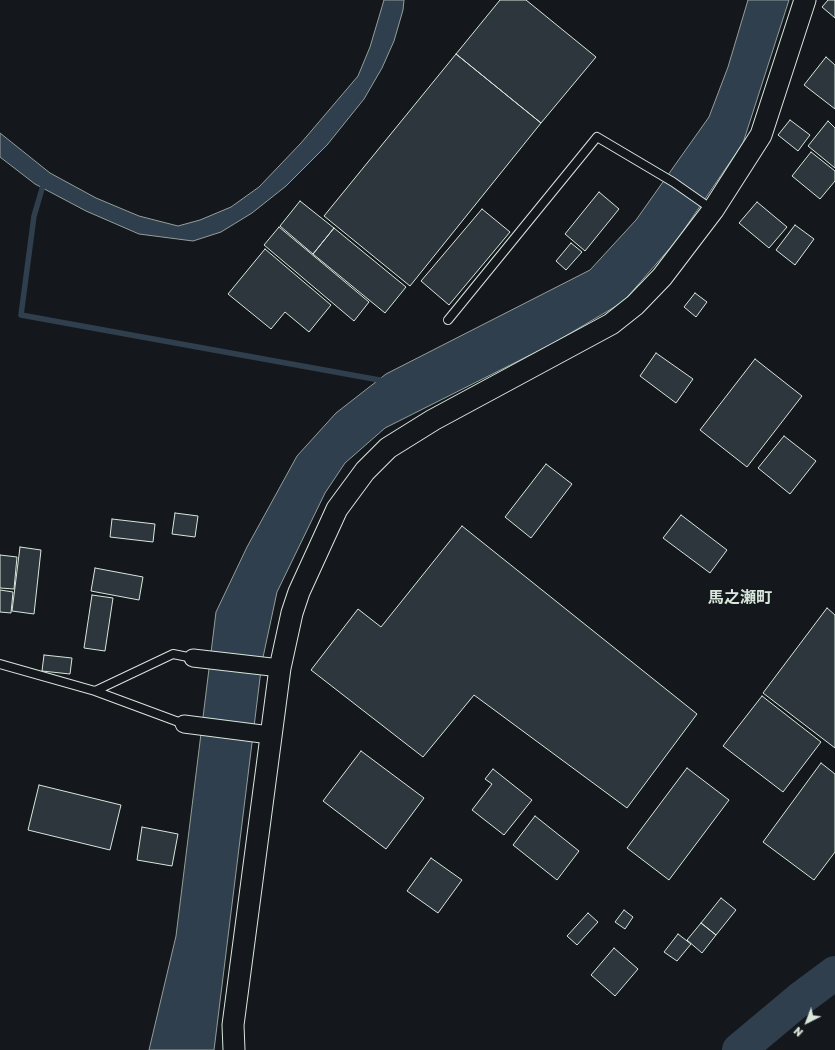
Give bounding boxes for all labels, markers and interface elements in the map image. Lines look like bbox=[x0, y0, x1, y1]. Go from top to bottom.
district label: 馬之瀬町 bbox=[708, 588, 772, 608]
north arrow bbox=[787, 1002, 827, 1042]
text: N bbox=[791, 1024, 806, 1039]

